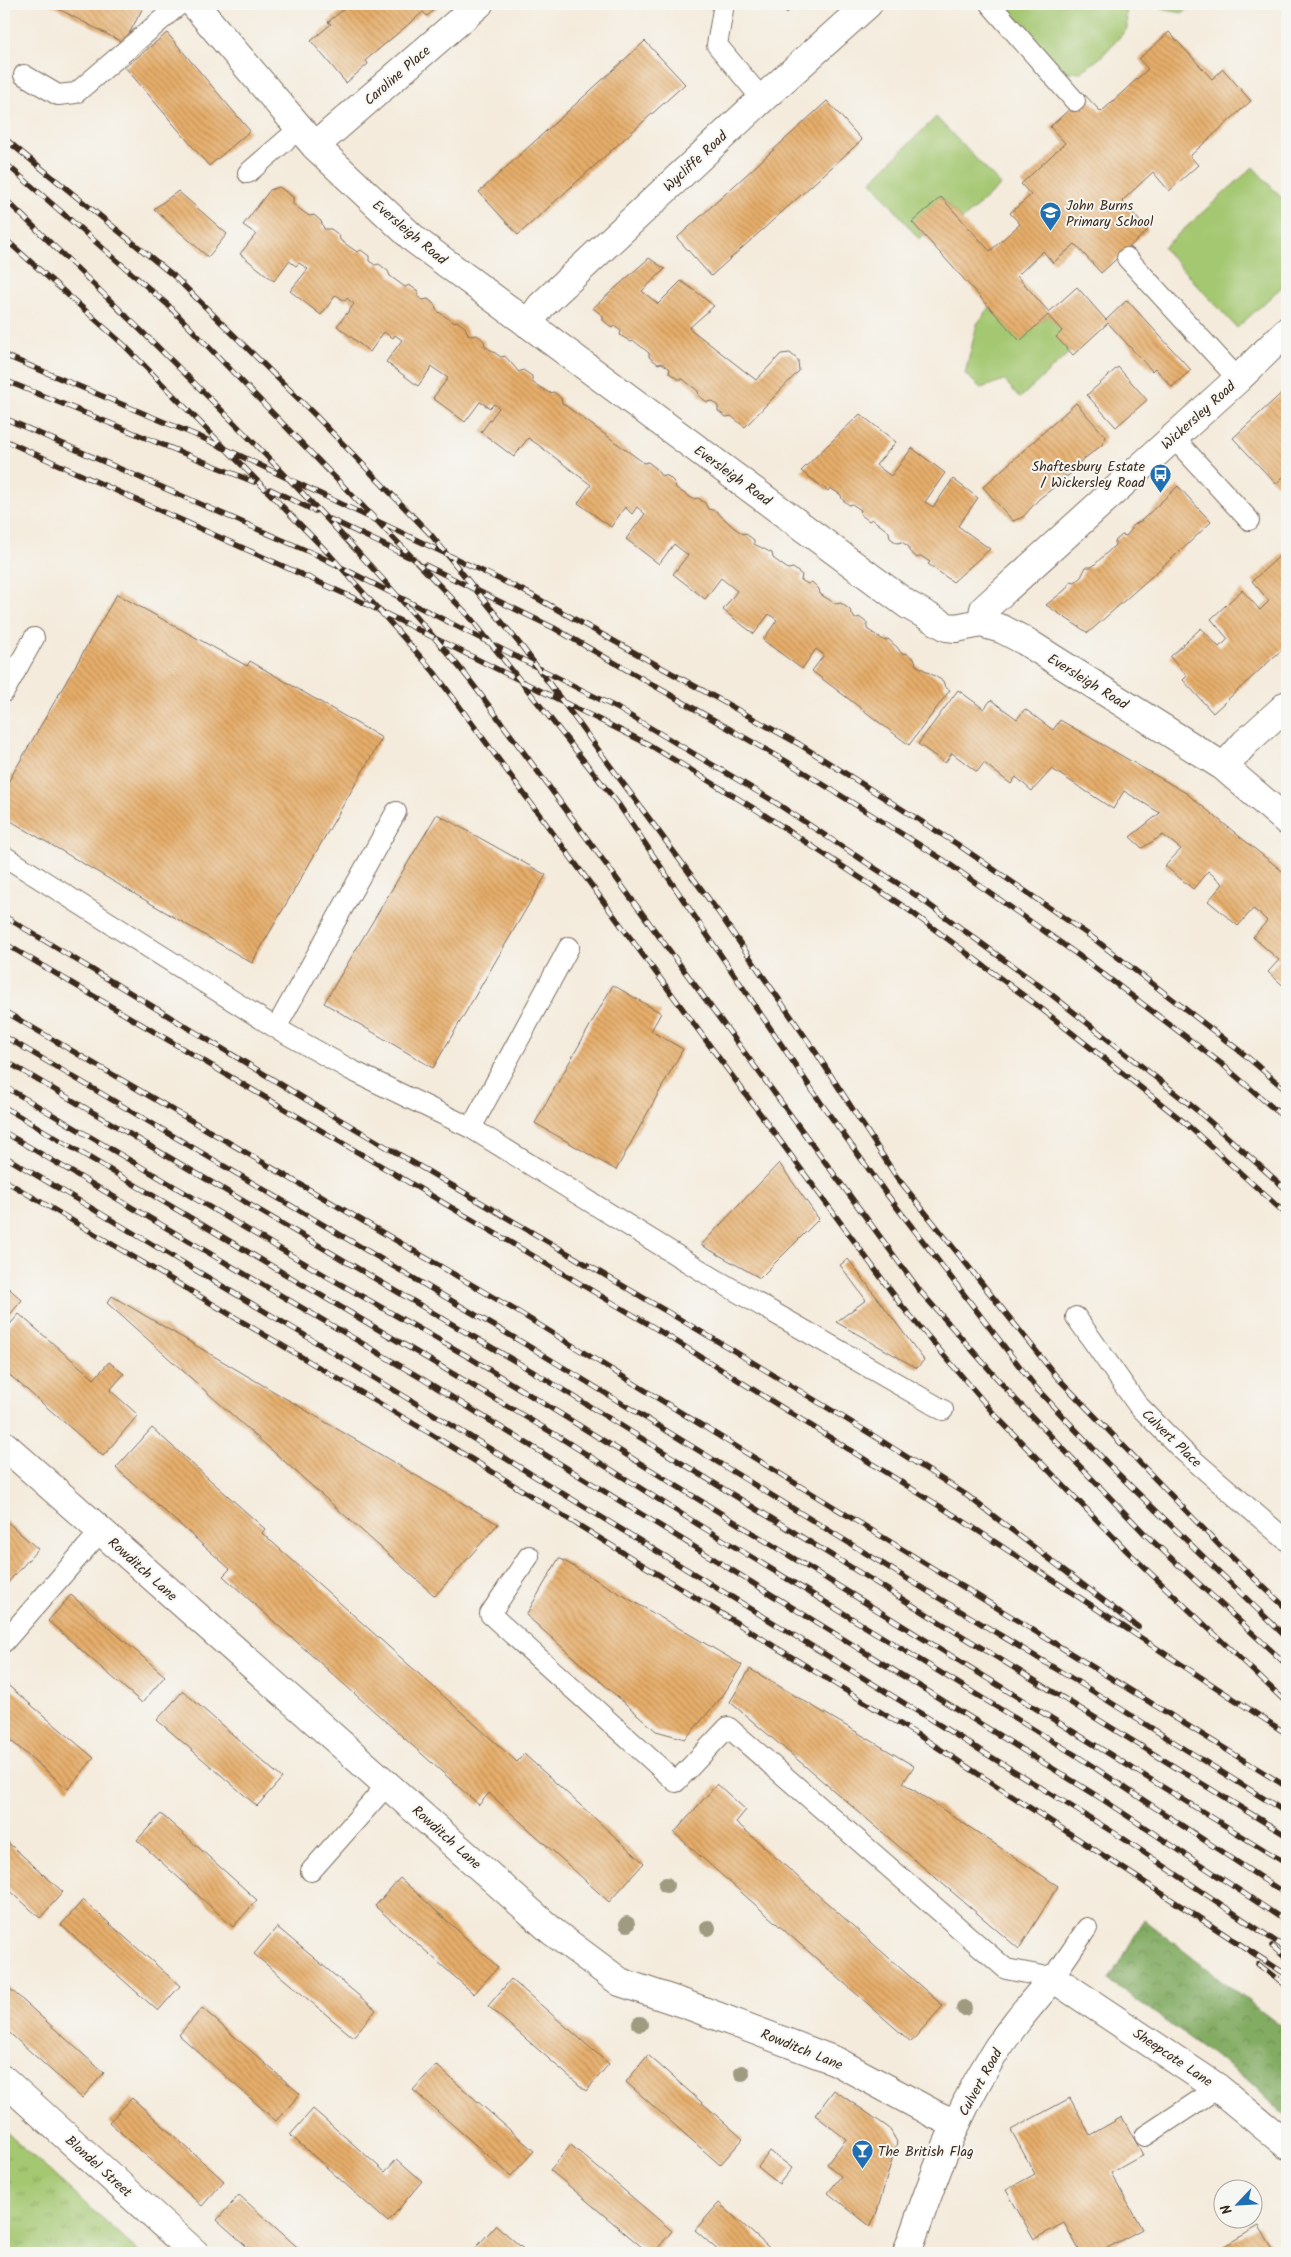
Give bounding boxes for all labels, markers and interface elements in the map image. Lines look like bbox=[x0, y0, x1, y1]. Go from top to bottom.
street label: Caroline Place bbox=[359, 40, 436, 111]
street label: Wycliffe Road bbox=[659, 125, 734, 197]
street label: Eversleigh Road bbox=[367, 195, 452, 271]
place label: John Burns Primary School bbox=[1066, 195, 1154, 233]
school or university icon: John Burns Primary School bbox=[1038, 201, 1062, 232]
street label: Wickersley Road bbox=[1156, 375, 1242, 455]
street label: Eversleigh Road bbox=[689, 440, 777, 512]
place label: Shaftesbury Estate / Wickersley Road bbox=[1032, 456, 1146, 494]
bus stop icon: Shaftesbury Estate / Wickersley Road bbox=[1149, 462, 1173, 493]
street label: Eversleigh Road bbox=[1043, 648, 1133, 716]
street label: Culvert Place bbox=[1136, 1404, 1207, 1474]
street label: Rowditch Lane bbox=[103, 1532, 183, 1607]
street label: Rowditch Lane bbox=[407, 1800, 487, 1875]
street label: Rowditch Lane bbox=[757, 2023, 847, 2077]
street label: Sheepcote Lane bbox=[1128, 2023, 1217, 2093]
street label: Culvert Road bbox=[953, 2044, 1009, 2120]
street label: Blondel Street bbox=[60, 2130, 137, 2203]
bar icon: The British Flag bbox=[850, 2139, 874, 2170]
place label: The British Flag bbox=[878, 2141, 974, 2163]
north arrow bbox=[1214, 2180, 1264, 2230]
text: N bbox=[1215, 2200, 1239, 2218]

